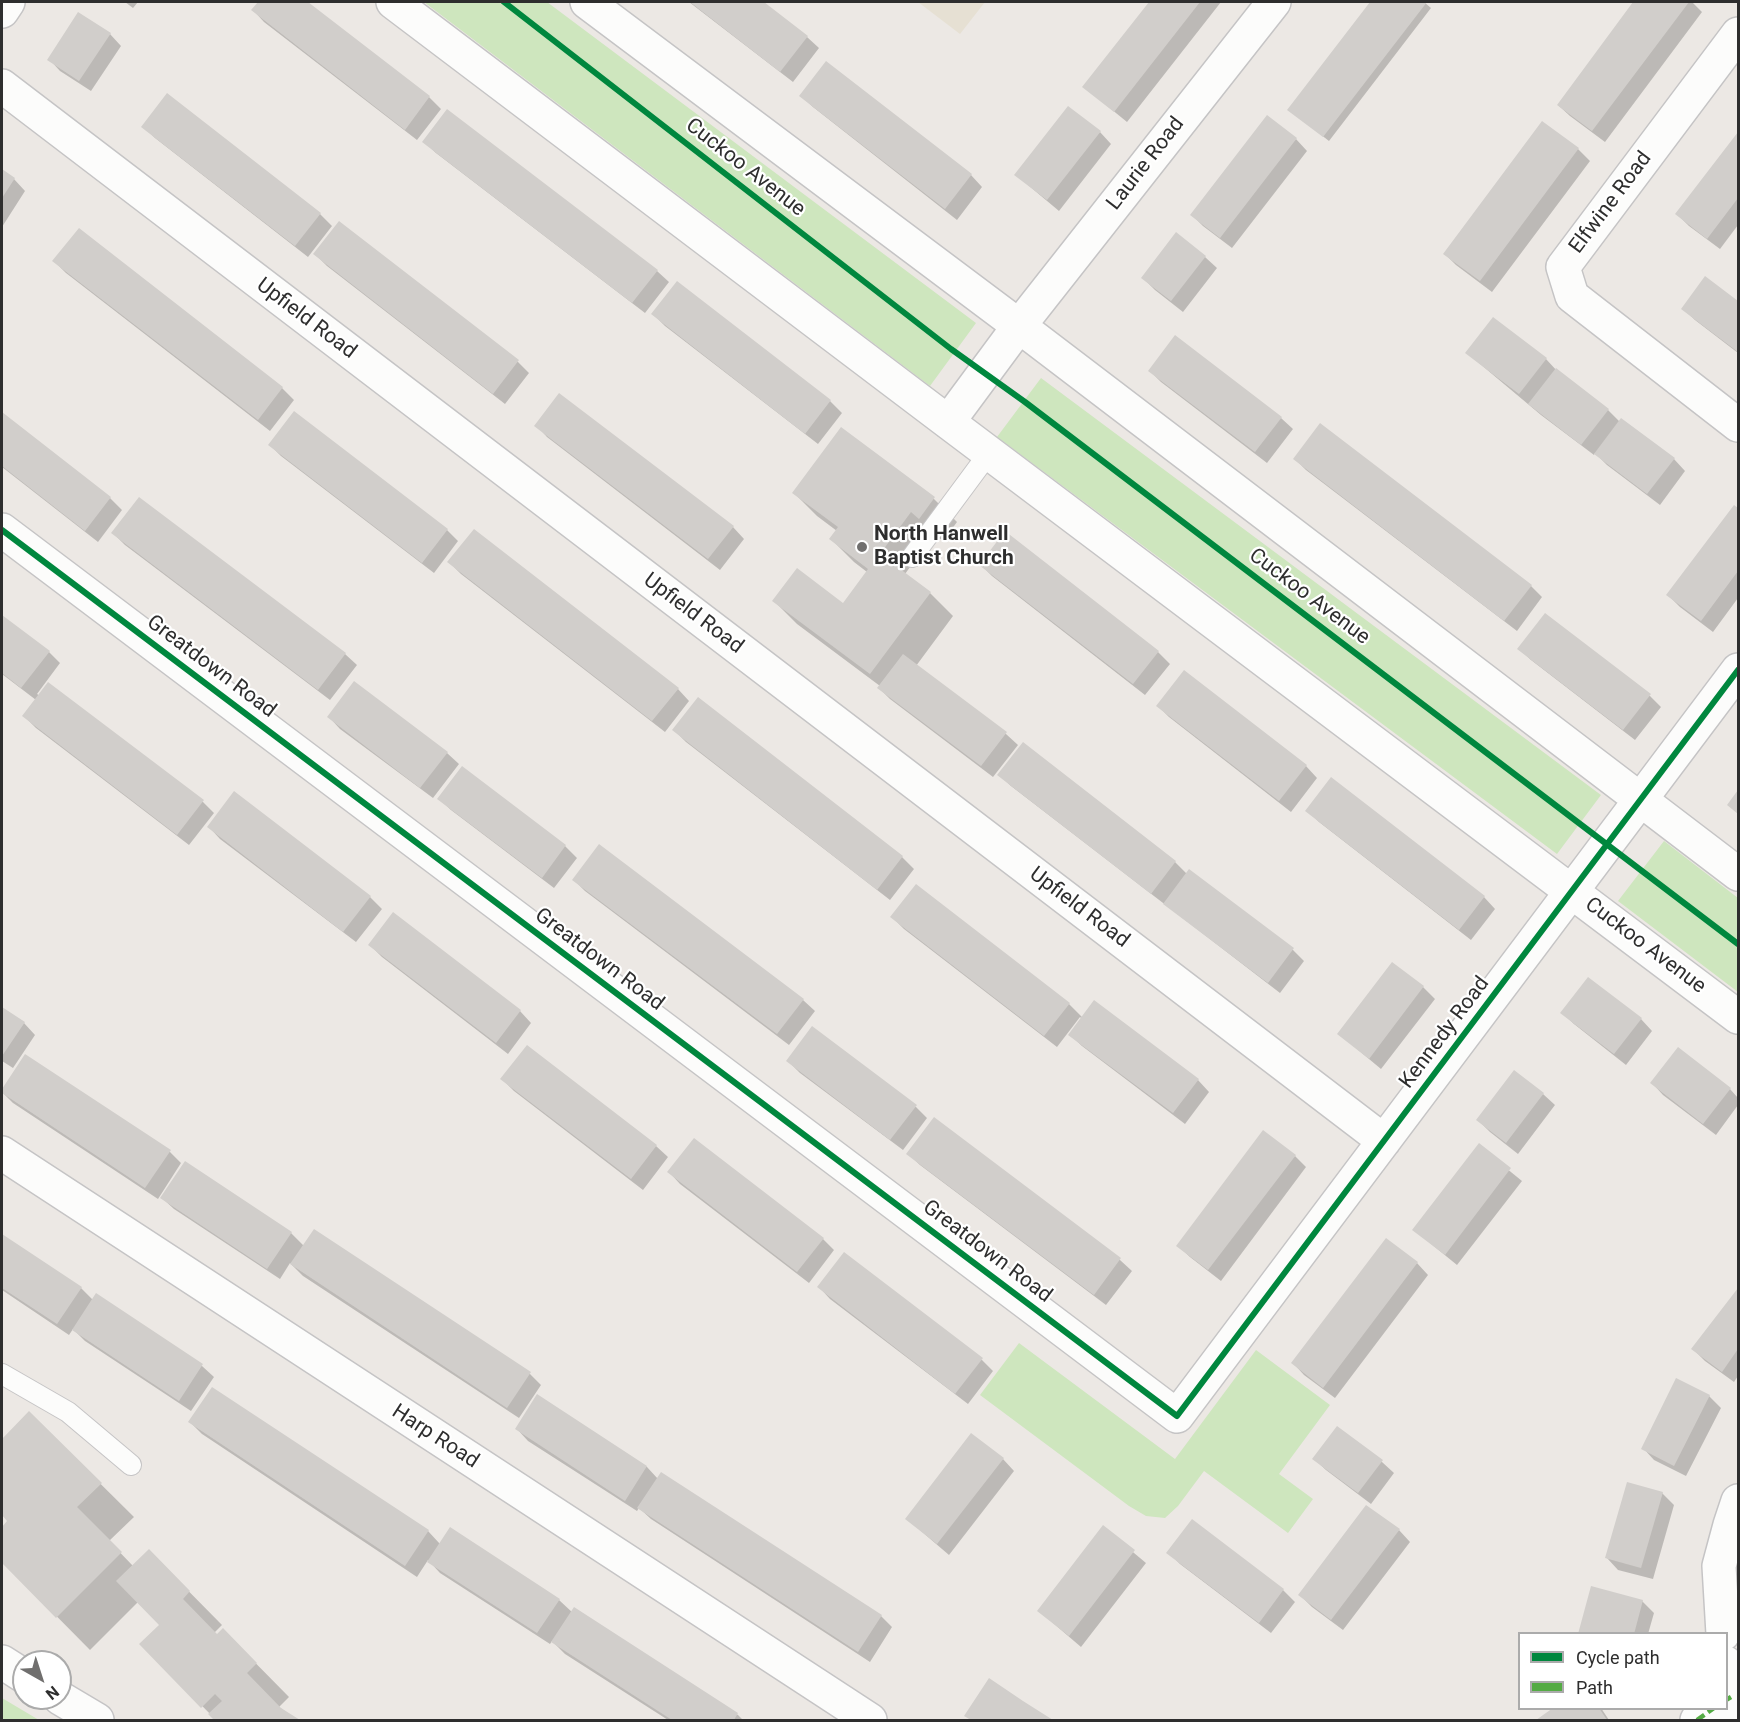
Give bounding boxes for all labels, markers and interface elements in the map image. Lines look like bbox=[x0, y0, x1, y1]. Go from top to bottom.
street label: Laurie Road bbox=[1102, 112, 1190, 216]
street label: Cuckoo Avenue bbox=[680, 114, 810, 222]
street label: Elfwine Road bbox=[1564, 147, 1658, 259]
street label: Upfield Road bbox=[251, 273, 361, 365]
place label: North Hanwell Baptist Church bbox=[874, 522, 1014, 572]
marker: North Hanwell Baptist Church bbox=[855, 540, 869, 554]
street label: Cuckoo Avenue bbox=[1244, 543, 1374, 651]
street label: Upfield Road bbox=[638, 568, 748, 660]
street label: Greatdown Road bbox=[141, 610, 281, 724]
street label: Upfield Road bbox=[1024, 862, 1134, 954]
street label: Cuckoo Avenue bbox=[1580, 892, 1710, 1000]
street label: Greatdown Road bbox=[529, 903, 669, 1017]
street label: Kennedy Road bbox=[1395, 972, 1495, 1094]
street label: Greatdown Road bbox=[917, 1195, 1057, 1309]
street label: Harp Road bbox=[387, 1400, 483, 1474]
legend bbox=[1518, 1632, 1728, 1710]
text: Cycle path bbox=[1576, 1647, 1660, 1668]
north arrow bbox=[12, 1650, 72, 1710]
text: Path bbox=[1576, 1677, 1613, 1698]
text: N bbox=[42, 1682, 63, 1704]

